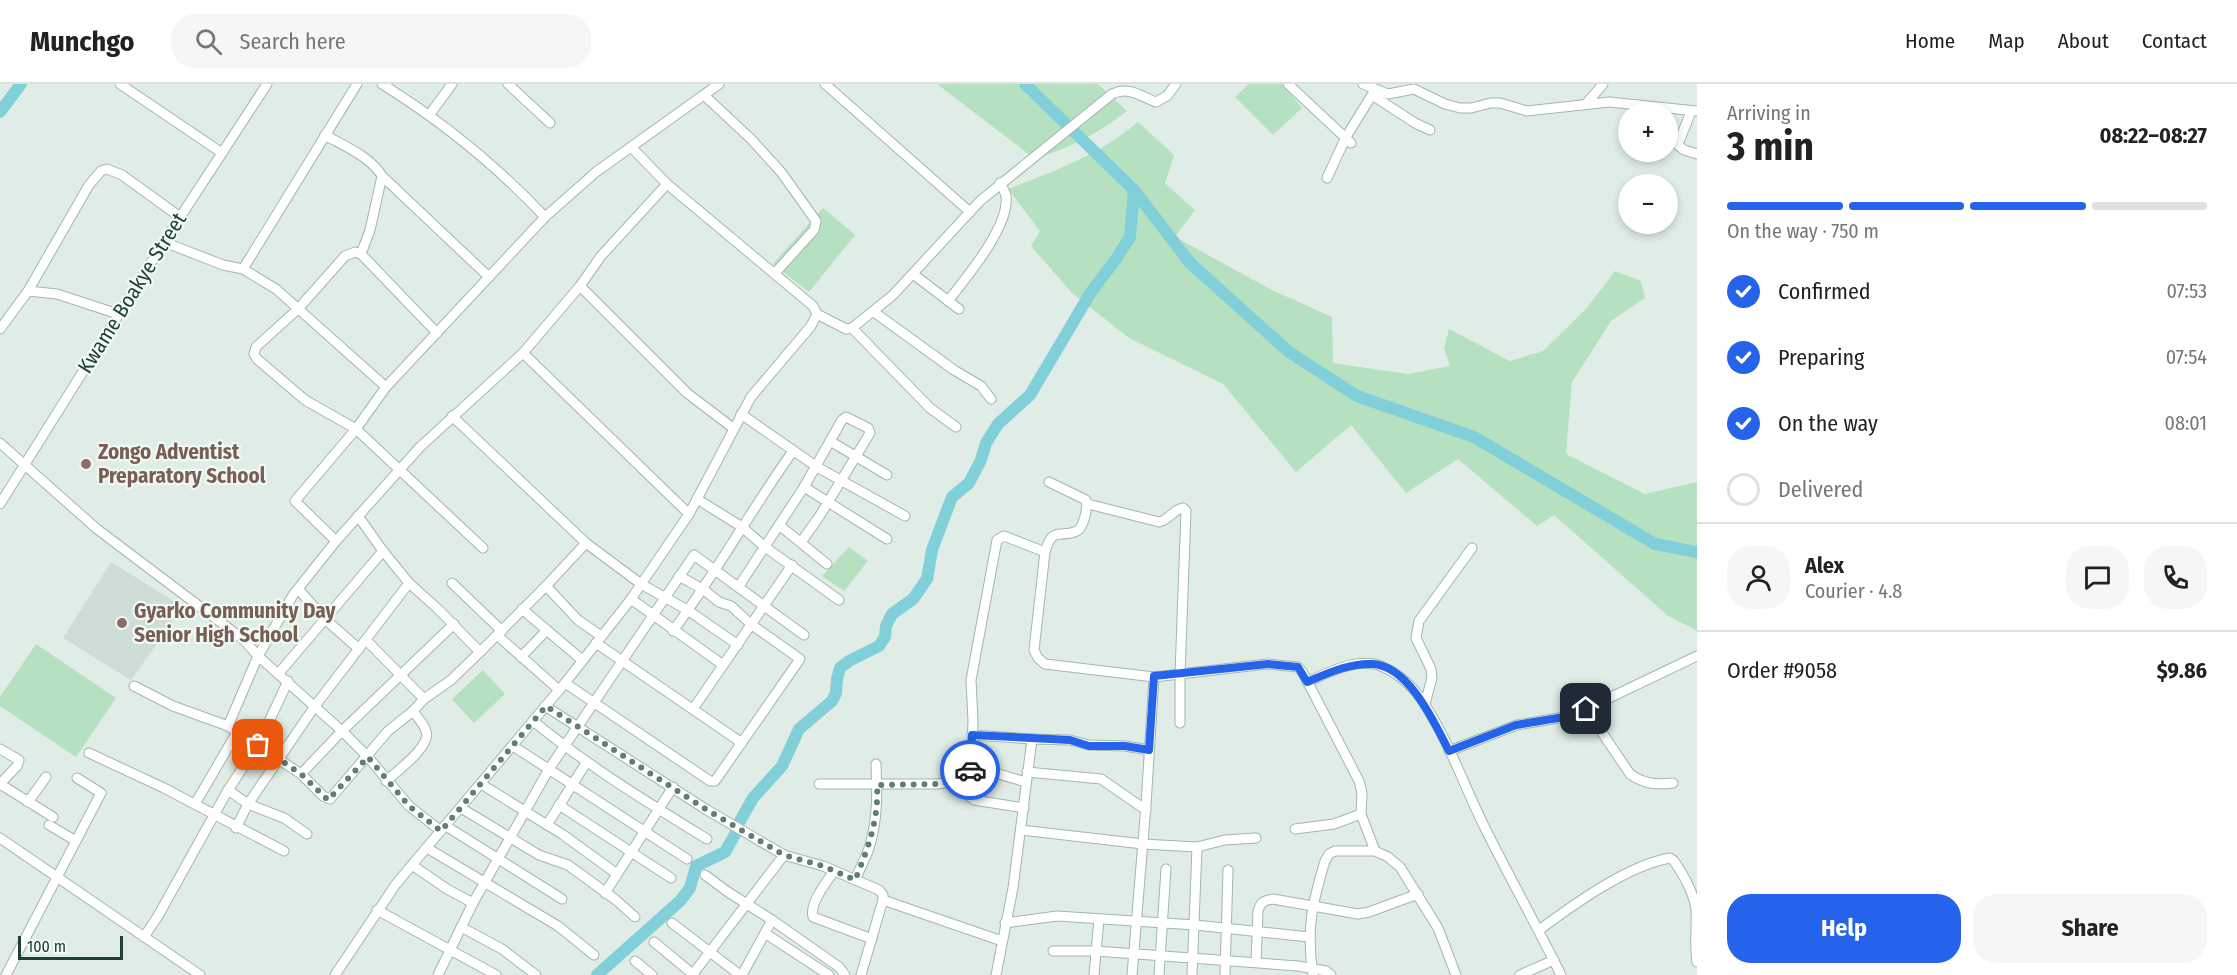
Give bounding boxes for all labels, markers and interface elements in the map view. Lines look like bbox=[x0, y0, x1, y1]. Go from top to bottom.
search box bbox=[171, 14, 591, 68]
text: Munchgo bbox=[30, 25, 135, 58]
icon: search bbox=[192, 25, 225, 58]
text: Search here bbox=[240, 28, 346, 55]
text: Home bbox=[1905, 28, 1955, 54]
text: Map bbox=[1988, 28, 2025, 54]
text: About bbox=[2058, 28, 2109, 54]
text: Contact bbox=[2142, 28, 2207, 54]
text: Arriving in bbox=[1727, 101, 1811, 125]
map controls bbox=[1618, 102, 1678, 234]
button: + bbox=[1618, 102, 1678, 162]
text: 08:22–08:27 bbox=[2099, 122, 2207, 149]
text: 3 min bbox=[1727, 124, 1814, 170]
button: − bbox=[1618, 174, 1678, 234]
street label: Kwame Boakye Street bbox=[72, 208, 192, 378]
text: On the way · 750 m bbox=[1727, 219, 1879, 243]
icon: check bbox=[1727, 275, 1760, 308]
text: Confirmed bbox=[1778, 278, 1871, 305]
text: 07:53 bbox=[2166, 279, 2207, 303]
icon: check bbox=[1727, 341, 1760, 374]
text: Preparing bbox=[1778, 344, 1864, 371]
text: 07:54 bbox=[2166, 345, 2207, 369]
icon: check bbox=[1727, 407, 1760, 440]
text: On the way bbox=[1778, 410, 1878, 437]
text: 08:01 bbox=[2165, 411, 2207, 435]
place label: Zongo Adventist Preparatory School bbox=[98, 439, 266, 489]
marker: Zongo Adventist Preparatory School bbox=[79, 457, 93, 471]
text: Delivered bbox=[1778, 476, 1863, 503]
button: person bbox=[1727, 546, 1790, 609]
button: chat bbox=[2066, 546, 2129, 609]
button: phone bbox=[2144, 546, 2207, 609]
text: Alex bbox=[1805, 552, 1844, 579]
text: Courier · 4.8 bbox=[1805, 579, 1902, 603]
place label: Gyarko Community Day Senior High School bbox=[134, 598, 336, 648]
marker: Gyarko Community Day Senior High School bbox=[115, 616, 129, 630]
text: Order #9058 bbox=[1727, 657, 1837, 684]
text: $9.86 bbox=[2157, 657, 2207, 684]
pin bbox=[1560, 683, 1611, 734]
icon: home bbox=[1569, 692, 1602, 725]
pin bbox=[232, 719, 283, 770]
icon: bag bbox=[241, 728, 274, 761]
courier bbox=[940, 740, 1000, 800]
icon: car bbox=[954, 754, 987, 787]
button: Help bbox=[1727, 894, 1961, 963]
button: Share bbox=[1973, 894, 2207, 963]
scale bar bbox=[18, 933, 123, 960]
text: 100 m bbox=[27, 937, 66, 956]

